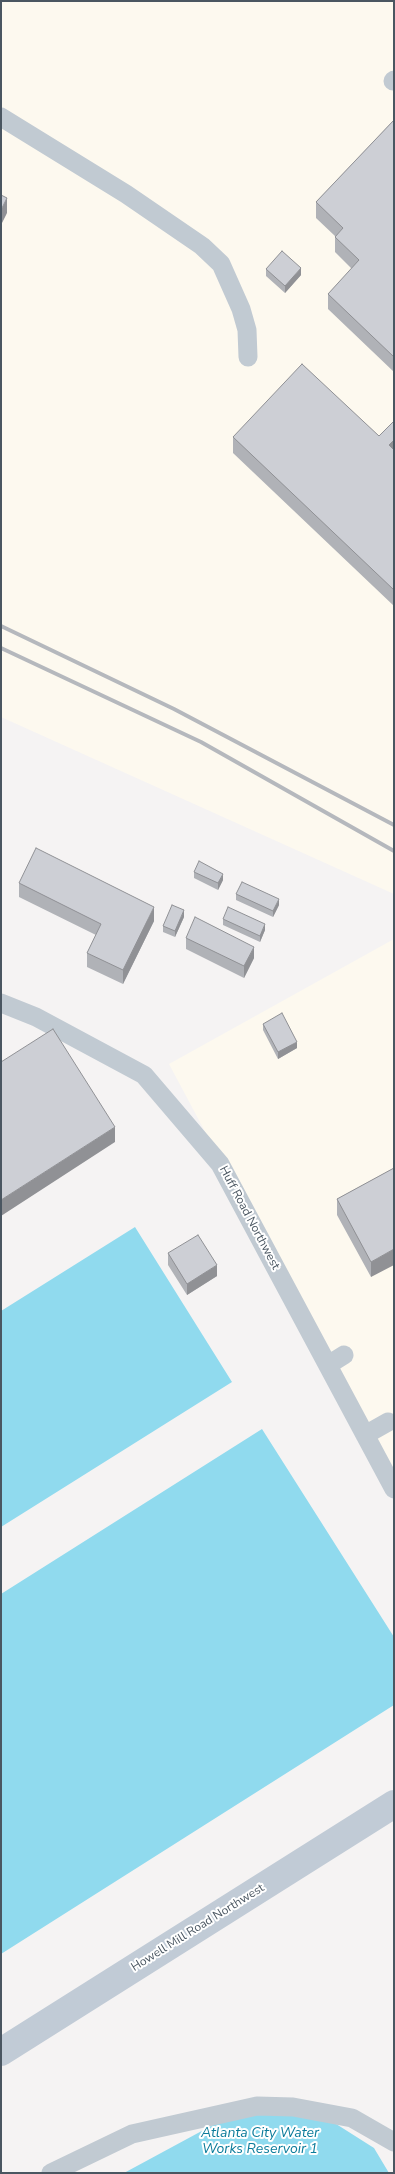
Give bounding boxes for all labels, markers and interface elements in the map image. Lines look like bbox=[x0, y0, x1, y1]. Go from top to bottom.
street label: Huff Road Northwest bbox=[216, 1164, 282, 1272]
street label: Howell Mill Road Northwest bbox=[129, 1881, 267, 1975]
water label: Atlanta City Water Works Reservoir 1 bbox=[201, 2126, 319, 2158]

